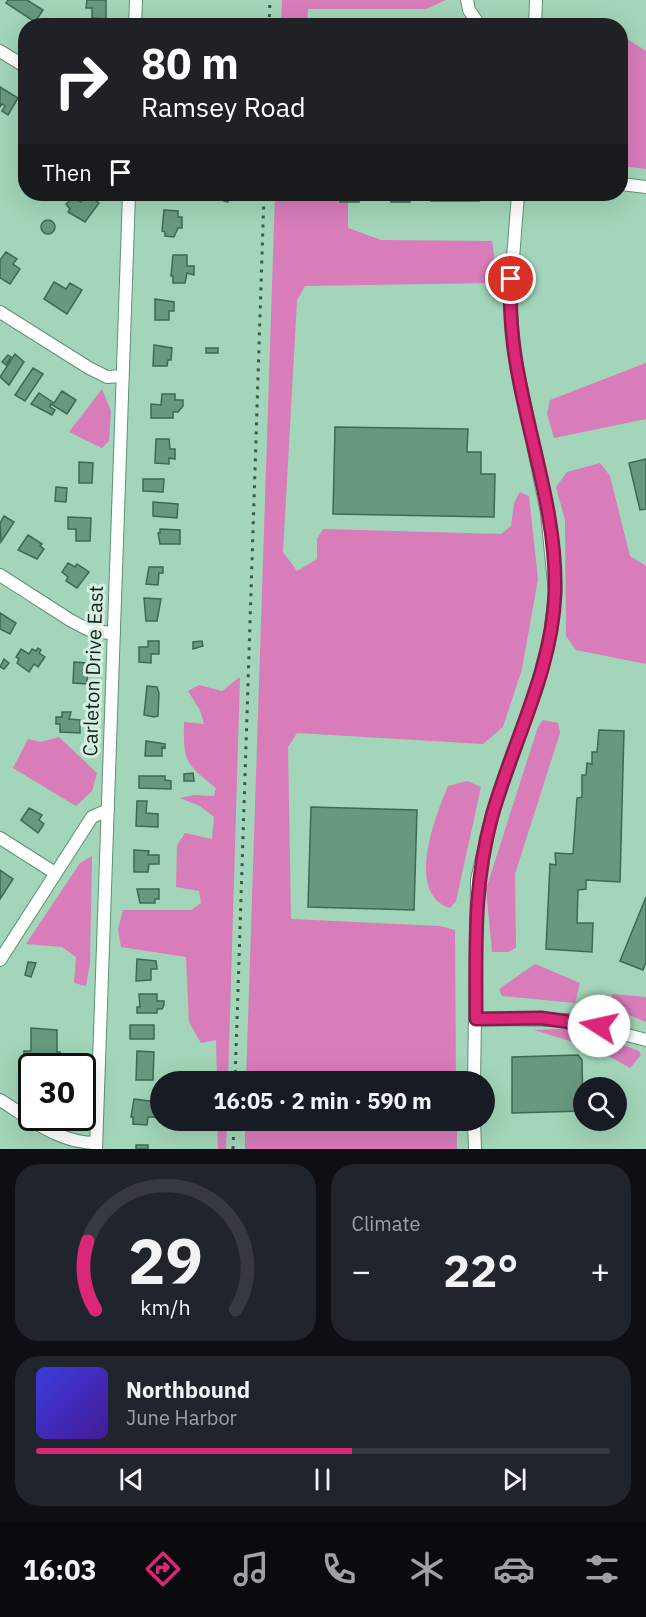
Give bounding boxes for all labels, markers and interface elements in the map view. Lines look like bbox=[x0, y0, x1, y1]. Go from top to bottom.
text: 80 m bbox=[141, 36, 239, 91]
icon: right bbox=[42, 42, 120, 120]
text: Ramsey Road bbox=[141, 89, 306, 124]
icon: arrive bbox=[104, 156, 137, 189]
text: Then bbox=[42, 158, 92, 187]
pin bbox=[485, 253, 536, 304]
icon: arrive bbox=[494, 262, 527, 295]
street label: Carleton Drive East bbox=[76, 585, 109, 757]
position arrow bbox=[567, 994, 631, 1058]
speed limit sign: 30 bbox=[18, 1053, 96, 1131]
map controls bbox=[573, 1077, 627, 1131]
button: search bbox=[573, 1077, 627, 1131]
text: 16:05 · 2 min · 590 m bbox=[213, 1086, 432, 1115]
text: Climate bbox=[352, 1210, 420, 1237]
text: 29 bbox=[128, 1220, 203, 1301]
text: 22° bbox=[443, 1241, 518, 1299]
text: − bbox=[352, 1249, 371, 1292]
text: + bbox=[590, 1249, 610, 1292]
text: km/h bbox=[140, 1293, 190, 1321]
text: Northbound bbox=[126, 1375, 250, 1404]
text: June Harbor bbox=[126, 1404, 237, 1431]
icon: previous bbox=[115, 1463, 148, 1496]
icon: pause bbox=[306, 1463, 339, 1496]
icon: next bbox=[498, 1463, 531, 1496]
icon: directions bbox=[142, 1548, 184, 1590]
icon: music bbox=[230, 1548, 272, 1590]
icon: phone bbox=[318, 1548, 360, 1590]
icon: climate bbox=[406, 1548, 448, 1590]
icon: car bbox=[493, 1548, 535, 1590]
icon: filters bbox=[581, 1548, 623, 1590]
text: 16:03 bbox=[23, 1552, 97, 1587]

